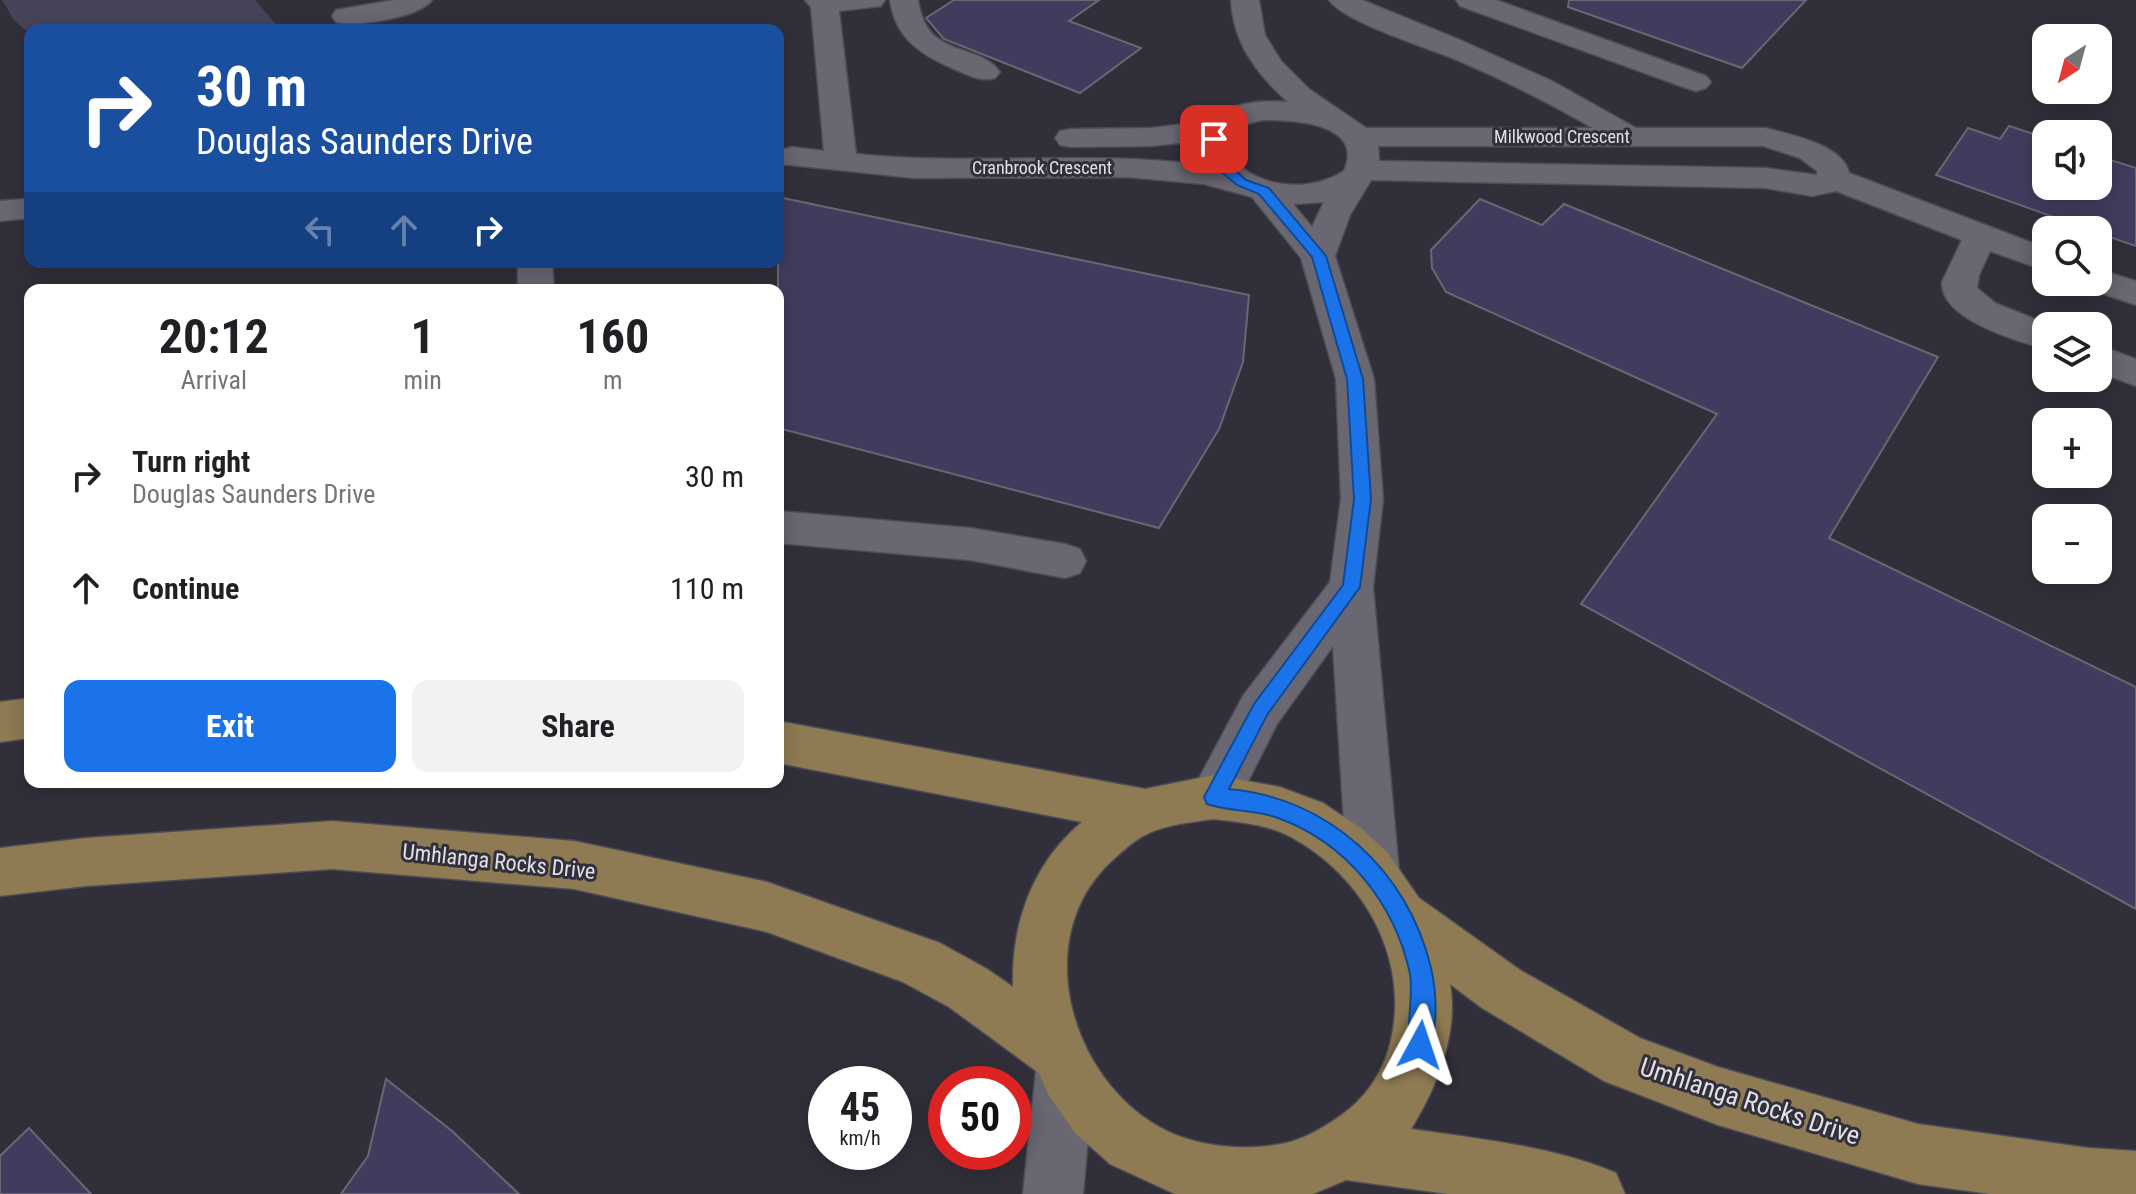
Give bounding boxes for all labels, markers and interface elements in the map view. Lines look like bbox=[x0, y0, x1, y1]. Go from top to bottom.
north arrow bbox=[2032, 24, 2112, 104]
map controls bbox=[2032, 24, 2112, 584]
text: 30 m bbox=[196, 54, 307, 120]
icon: right bbox=[64, 56, 168, 160]
pin bbox=[1180, 105, 1248, 173]
icon: arrive bbox=[1192, 117, 1236, 161]
button: sound bbox=[2032, 120, 2112, 200]
text: Douglas Saunders Drive bbox=[196, 121, 533, 163]
street label: Milkwood Crescent bbox=[1494, 126, 1630, 147]
street label: Cranbrook Crescent bbox=[972, 157, 1112, 178]
icon: left bbox=[298, 208, 342, 252]
icon: ahead bbox=[382, 208, 426, 252]
icon: right bbox=[466, 208, 510, 252]
button: search bbox=[2032, 216, 2112, 296]
text: 20:12 bbox=[159, 308, 269, 365]
text: 1 bbox=[411, 308, 435, 365]
text: 160 bbox=[576, 308, 649, 365]
button: layers bbox=[2032, 312, 2112, 392]
text: Arrival bbox=[181, 365, 247, 395]
text: min bbox=[404, 365, 442, 395]
text: m bbox=[603, 365, 623, 395]
button: + bbox=[2032, 408, 2112, 488]
text: Turn right bbox=[132, 444, 250, 479]
icon: right bbox=[64, 454, 108, 498]
text: 30 m bbox=[685, 459, 744, 494]
text: Douglas Saunders Drive bbox=[132, 479, 375, 509]
button: − bbox=[2032, 504, 2112, 584]
icon: ahead bbox=[64, 566, 108, 610]
text: Continue bbox=[132, 571, 239, 606]
text: 110 m bbox=[670, 571, 744, 606]
button: Exit bbox=[64, 680, 396, 772]
button: Share bbox=[412, 680, 744, 772]
street label: Umhlanga Rocks Drive bbox=[401, 839, 597, 884]
position arrow bbox=[1378, 1003, 1462, 1087]
street label: Umhlanga Rocks Drive bbox=[1636, 1051, 1864, 1151]
speed limit sign: 50 bbox=[928, 1066, 1032, 1170]
text: 45 bbox=[840, 1084, 880, 1131]
text: km/h bbox=[839, 1126, 881, 1150]

